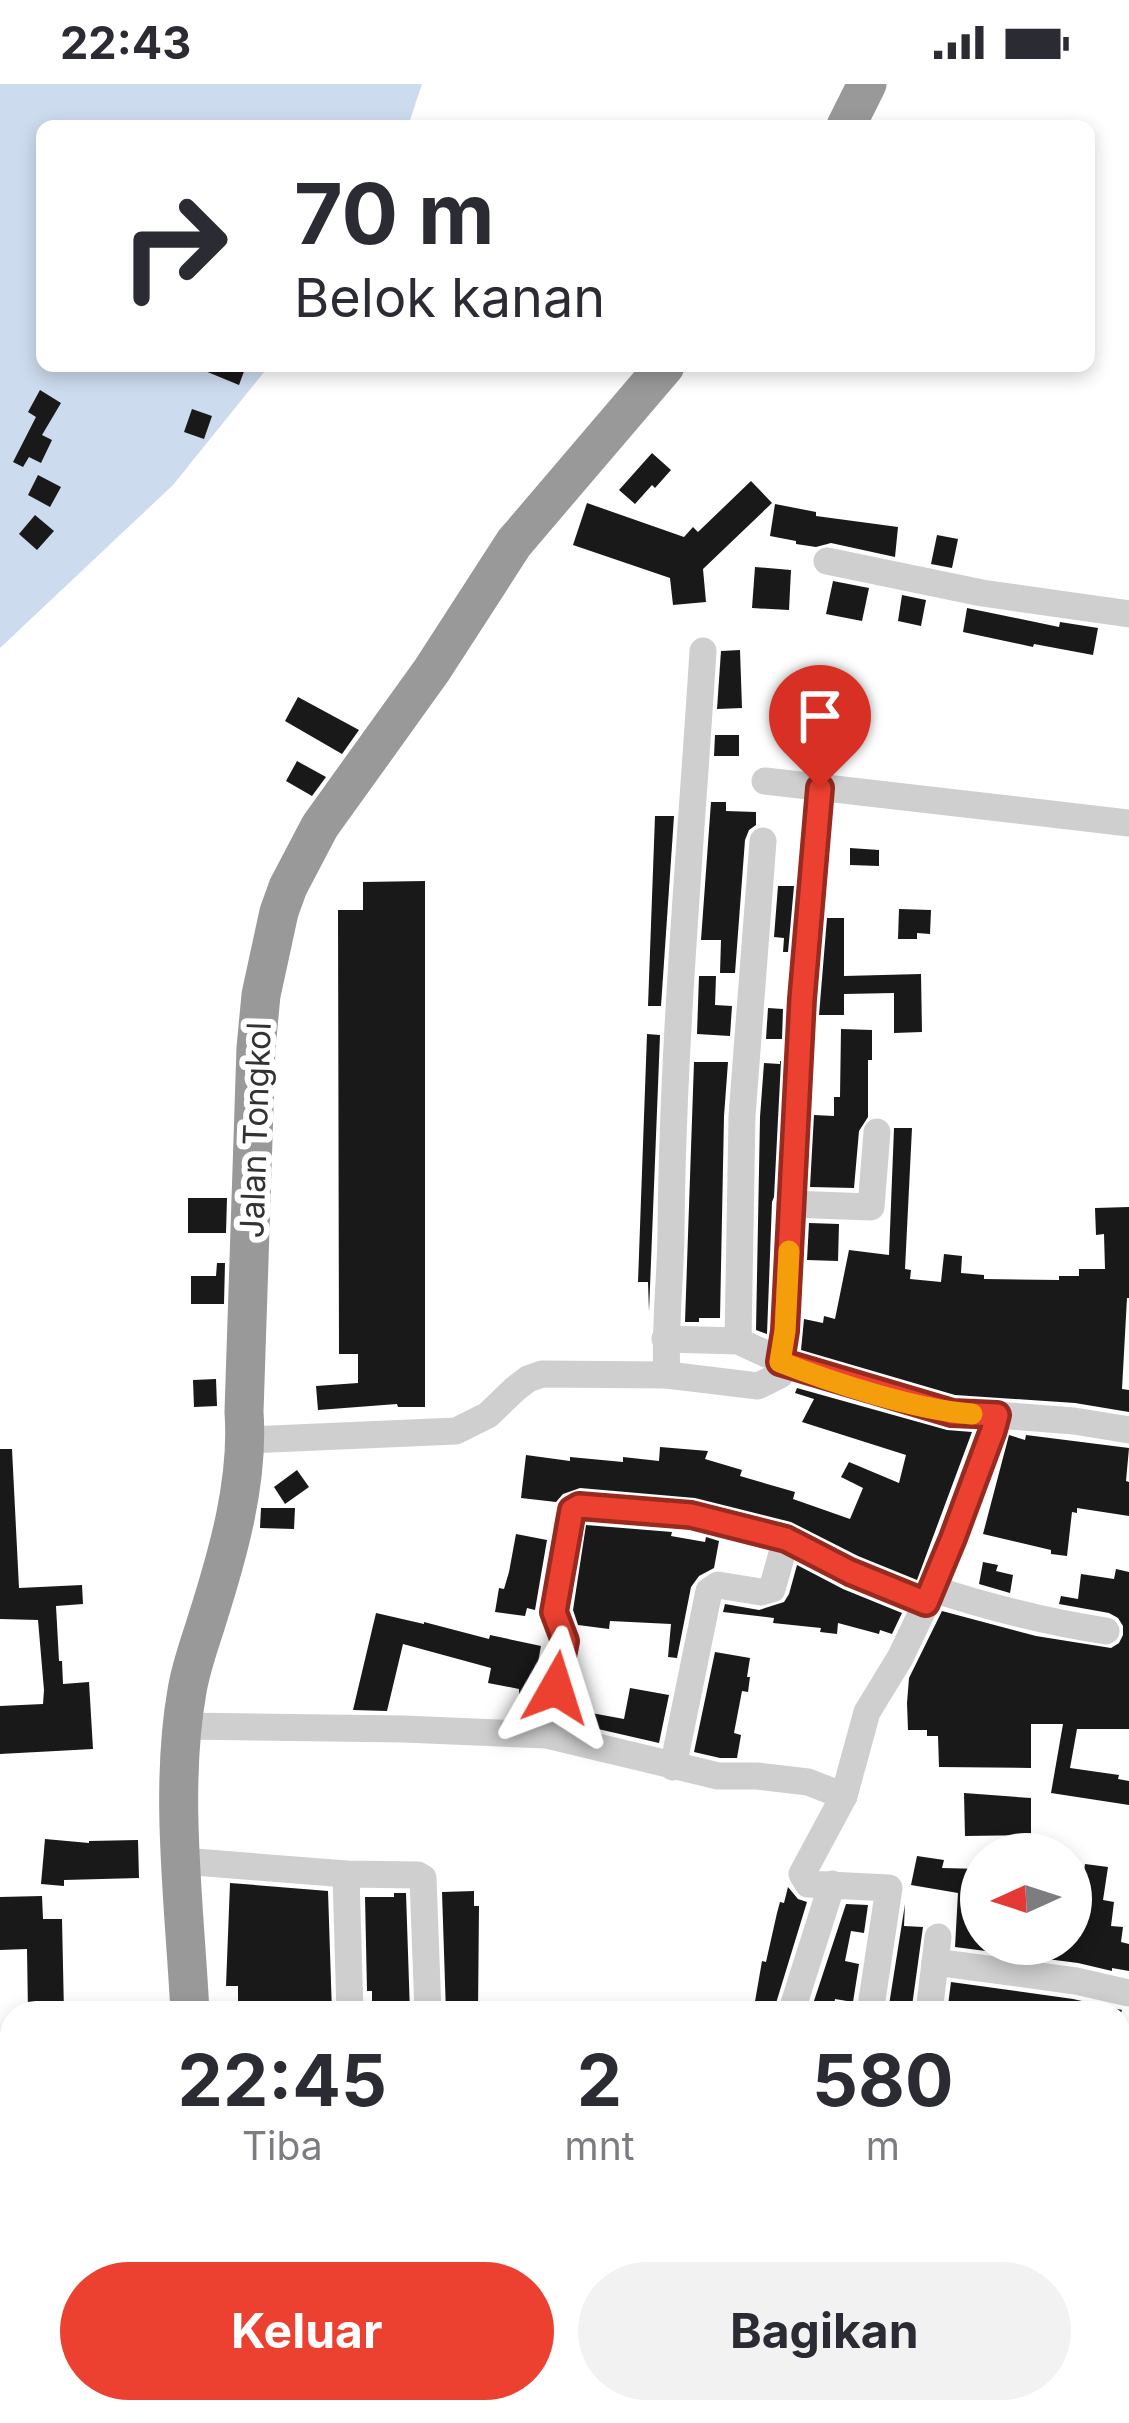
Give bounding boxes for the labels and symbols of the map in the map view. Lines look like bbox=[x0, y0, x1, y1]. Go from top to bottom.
pin bbox=[769, 665, 871, 788]
street label: Jalan Tongkol bbox=[231, 1021, 279, 1239]
position arrow bbox=[493, 1625, 619, 1751]
north arrow bbox=[960, 1833, 1092, 1965]

